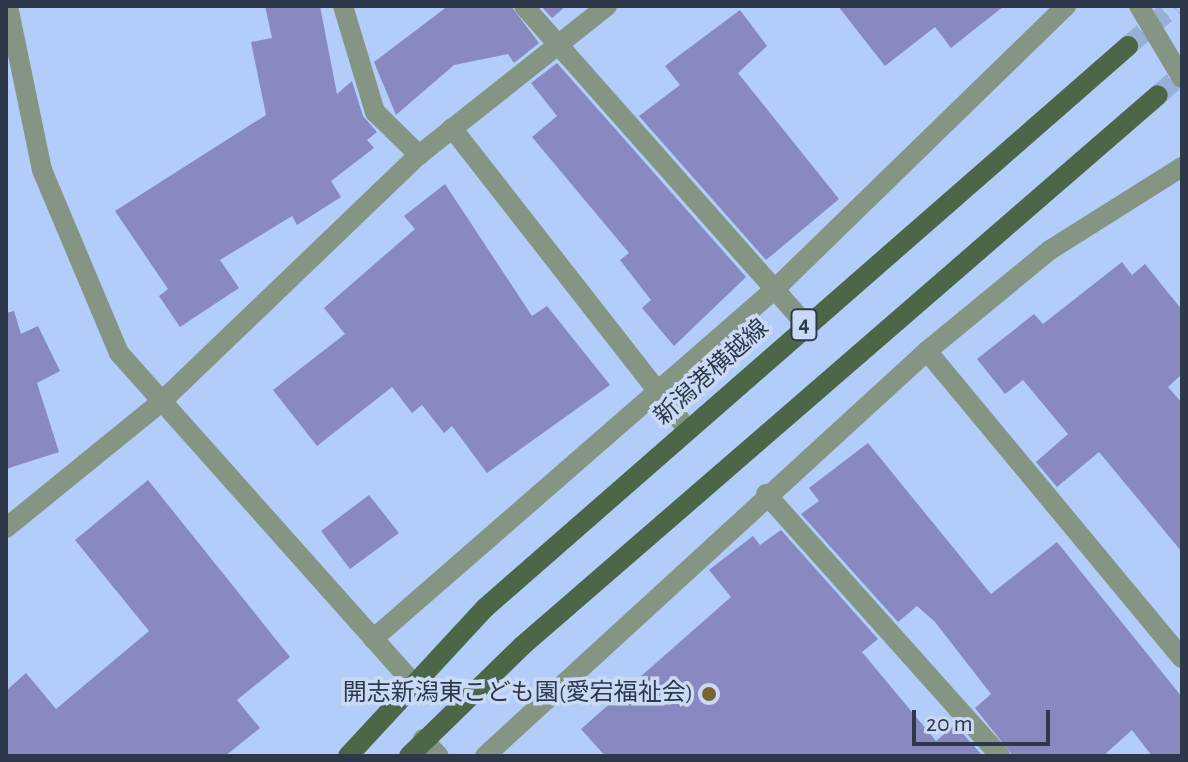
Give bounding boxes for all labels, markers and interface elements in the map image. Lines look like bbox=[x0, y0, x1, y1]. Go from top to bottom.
road number: 4 bbox=[790, 307, 818, 343]
street label: 新潟港横越線 bbox=[649, 314, 775, 432]
place label: 開志新潟東こども園(愛宕福祉会) bbox=[343, 680, 693, 708]
marker: 開志新潟東こども園(愛宕福祉会) bbox=[700, 685, 718, 703]
scale bar bbox=[916, 694, 1054, 744]
text: 20 m bbox=[926, 712, 973, 736]

